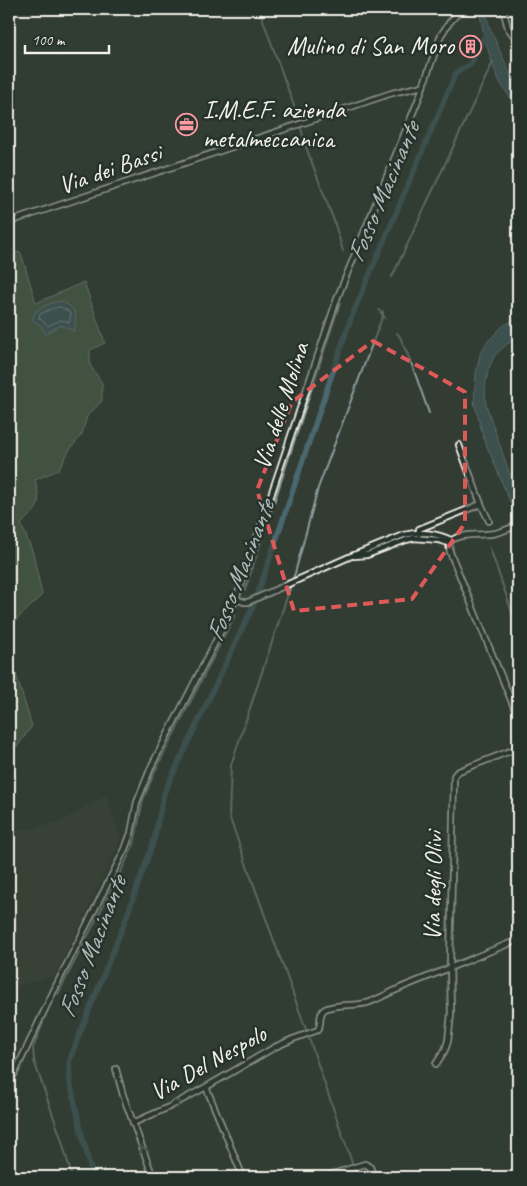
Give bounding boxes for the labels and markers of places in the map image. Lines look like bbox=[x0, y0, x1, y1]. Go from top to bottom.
place label: Mulino di San Moro bbox=[287, 30, 455, 62]
building icon: Mulino di San Moro bbox=[458, 34, 482, 58]
place label: I.M.E.F. azienda metalmeccanica bbox=[203, 94, 347, 155]
office icon: I.M.E.F. azienda metalmeccanica bbox=[175, 112, 199, 136]

